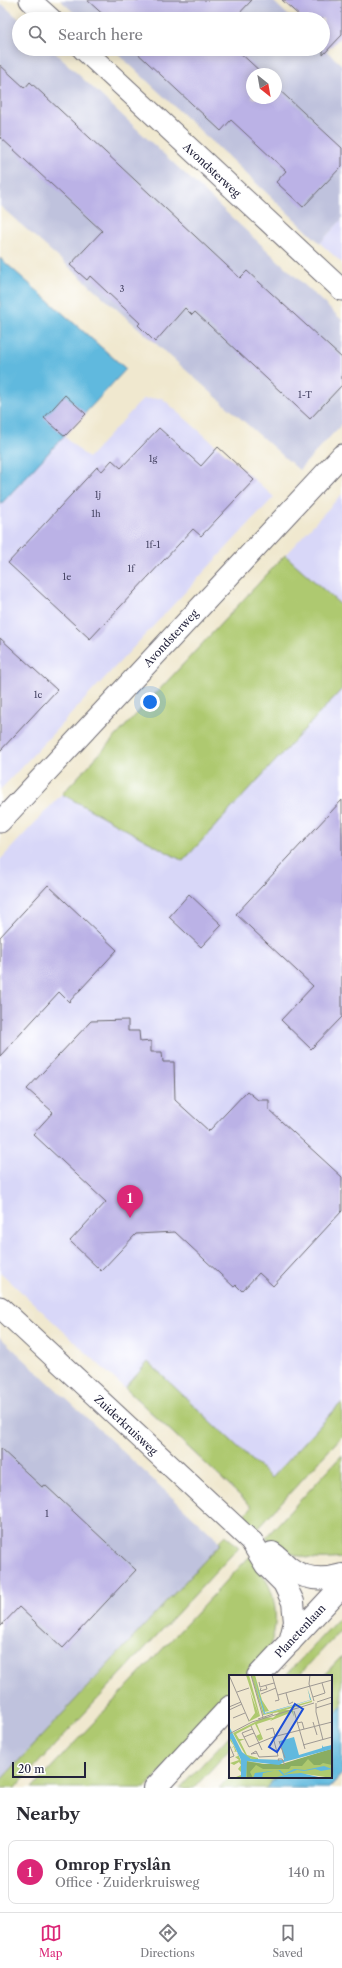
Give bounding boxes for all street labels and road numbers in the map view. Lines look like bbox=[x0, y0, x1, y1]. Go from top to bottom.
street label: Avondsterweg bbox=[180, 139, 244, 200]
street label: Avondsterweg bbox=[140, 606, 201, 670]
street label: Zuiderkruisweg bbox=[91, 1392, 161, 1458]
street label: Planetenlaan bbox=[272, 1601, 328, 1661]

